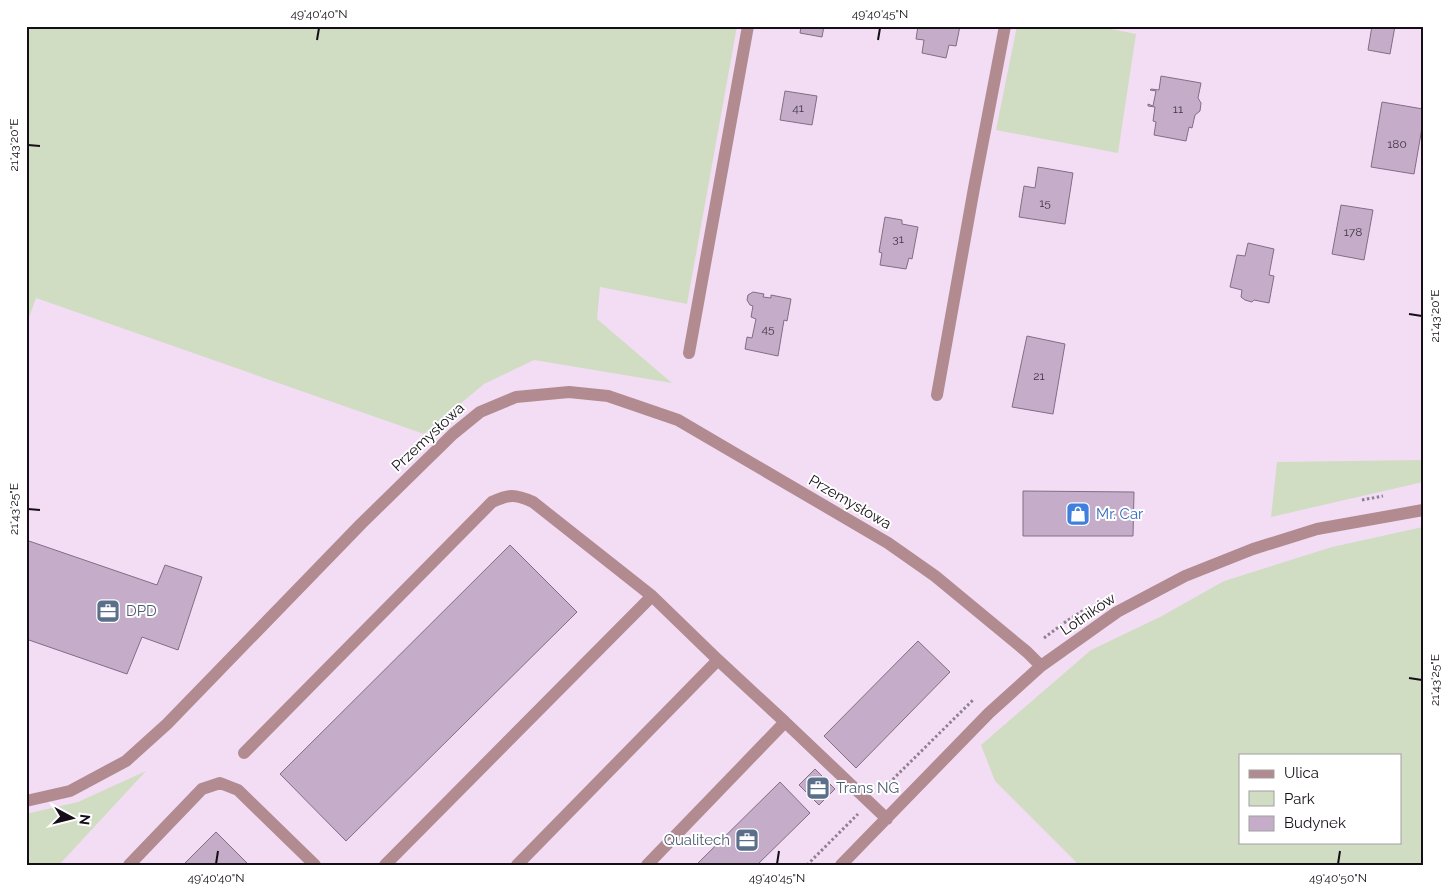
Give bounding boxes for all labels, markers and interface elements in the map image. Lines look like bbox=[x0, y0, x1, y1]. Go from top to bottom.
text: 49°40'40"N bbox=[290, 7, 348, 21]
text: 49°40'45"N bbox=[852, 7, 908, 21]
house number: 41 bbox=[792, 101, 804, 115]
house number: 11 bbox=[1173, 102, 1183, 116]
text: 21°43'20"E bbox=[7, 119, 21, 171]
house number: 180 bbox=[1387, 137, 1407, 151]
house number: 15 bbox=[1039, 196, 1051, 210]
house number: 178 bbox=[1344, 225, 1362, 239]
house number: 31 bbox=[892, 232, 904, 246]
text: 21°43'20"E bbox=[1428, 290, 1442, 342]
house number: 45 bbox=[761, 322, 775, 336]
house number: 21 bbox=[1033, 369, 1045, 383]
street label: Przemysłowa bbox=[388, 399, 468, 475]
street label: Przemysłowa bbox=[805, 471, 895, 533]
text: 21°43'25"E bbox=[7, 483, 21, 535]
shop icon: Mr. Car bbox=[1065, 501, 1091, 527]
place label: Mr. Car bbox=[1096, 505, 1144, 523]
street label: Lotników bbox=[1057, 589, 1119, 639]
office icon: DPD bbox=[95, 598, 121, 624]
place label: DPD bbox=[126, 602, 157, 620]
text: 21°43'25"E bbox=[1428, 654, 1442, 706]
legend bbox=[1239, 754, 1402, 844]
text: Ulica bbox=[1284, 764, 1319, 782]
office icon: Trans NG bbox=[805, 775, 831, 801]
place label: Trans NG bbox=[836, 779, 899, 797]
text: Park bbox=[1284, 790, 1315, 808]
north arrow bbox=[48, 794, 98, 844]
text: N bbox=[76, 813, 93, 826]
text: Budynek bbox=[1284, 814, 1346, 832]
office icon: Qualitech bbox=[734, 827, 760, 853]
place label: Qualitech bbox=[664, 831, 730, 849]
text: 49°40'40"N bbox=[187, 871, 245, 885]
text: 49°40'45"N bbox=[749, 871, 805, 885]
text: 49°40'50"N bbox=[1309, 871, 1367, 885]

